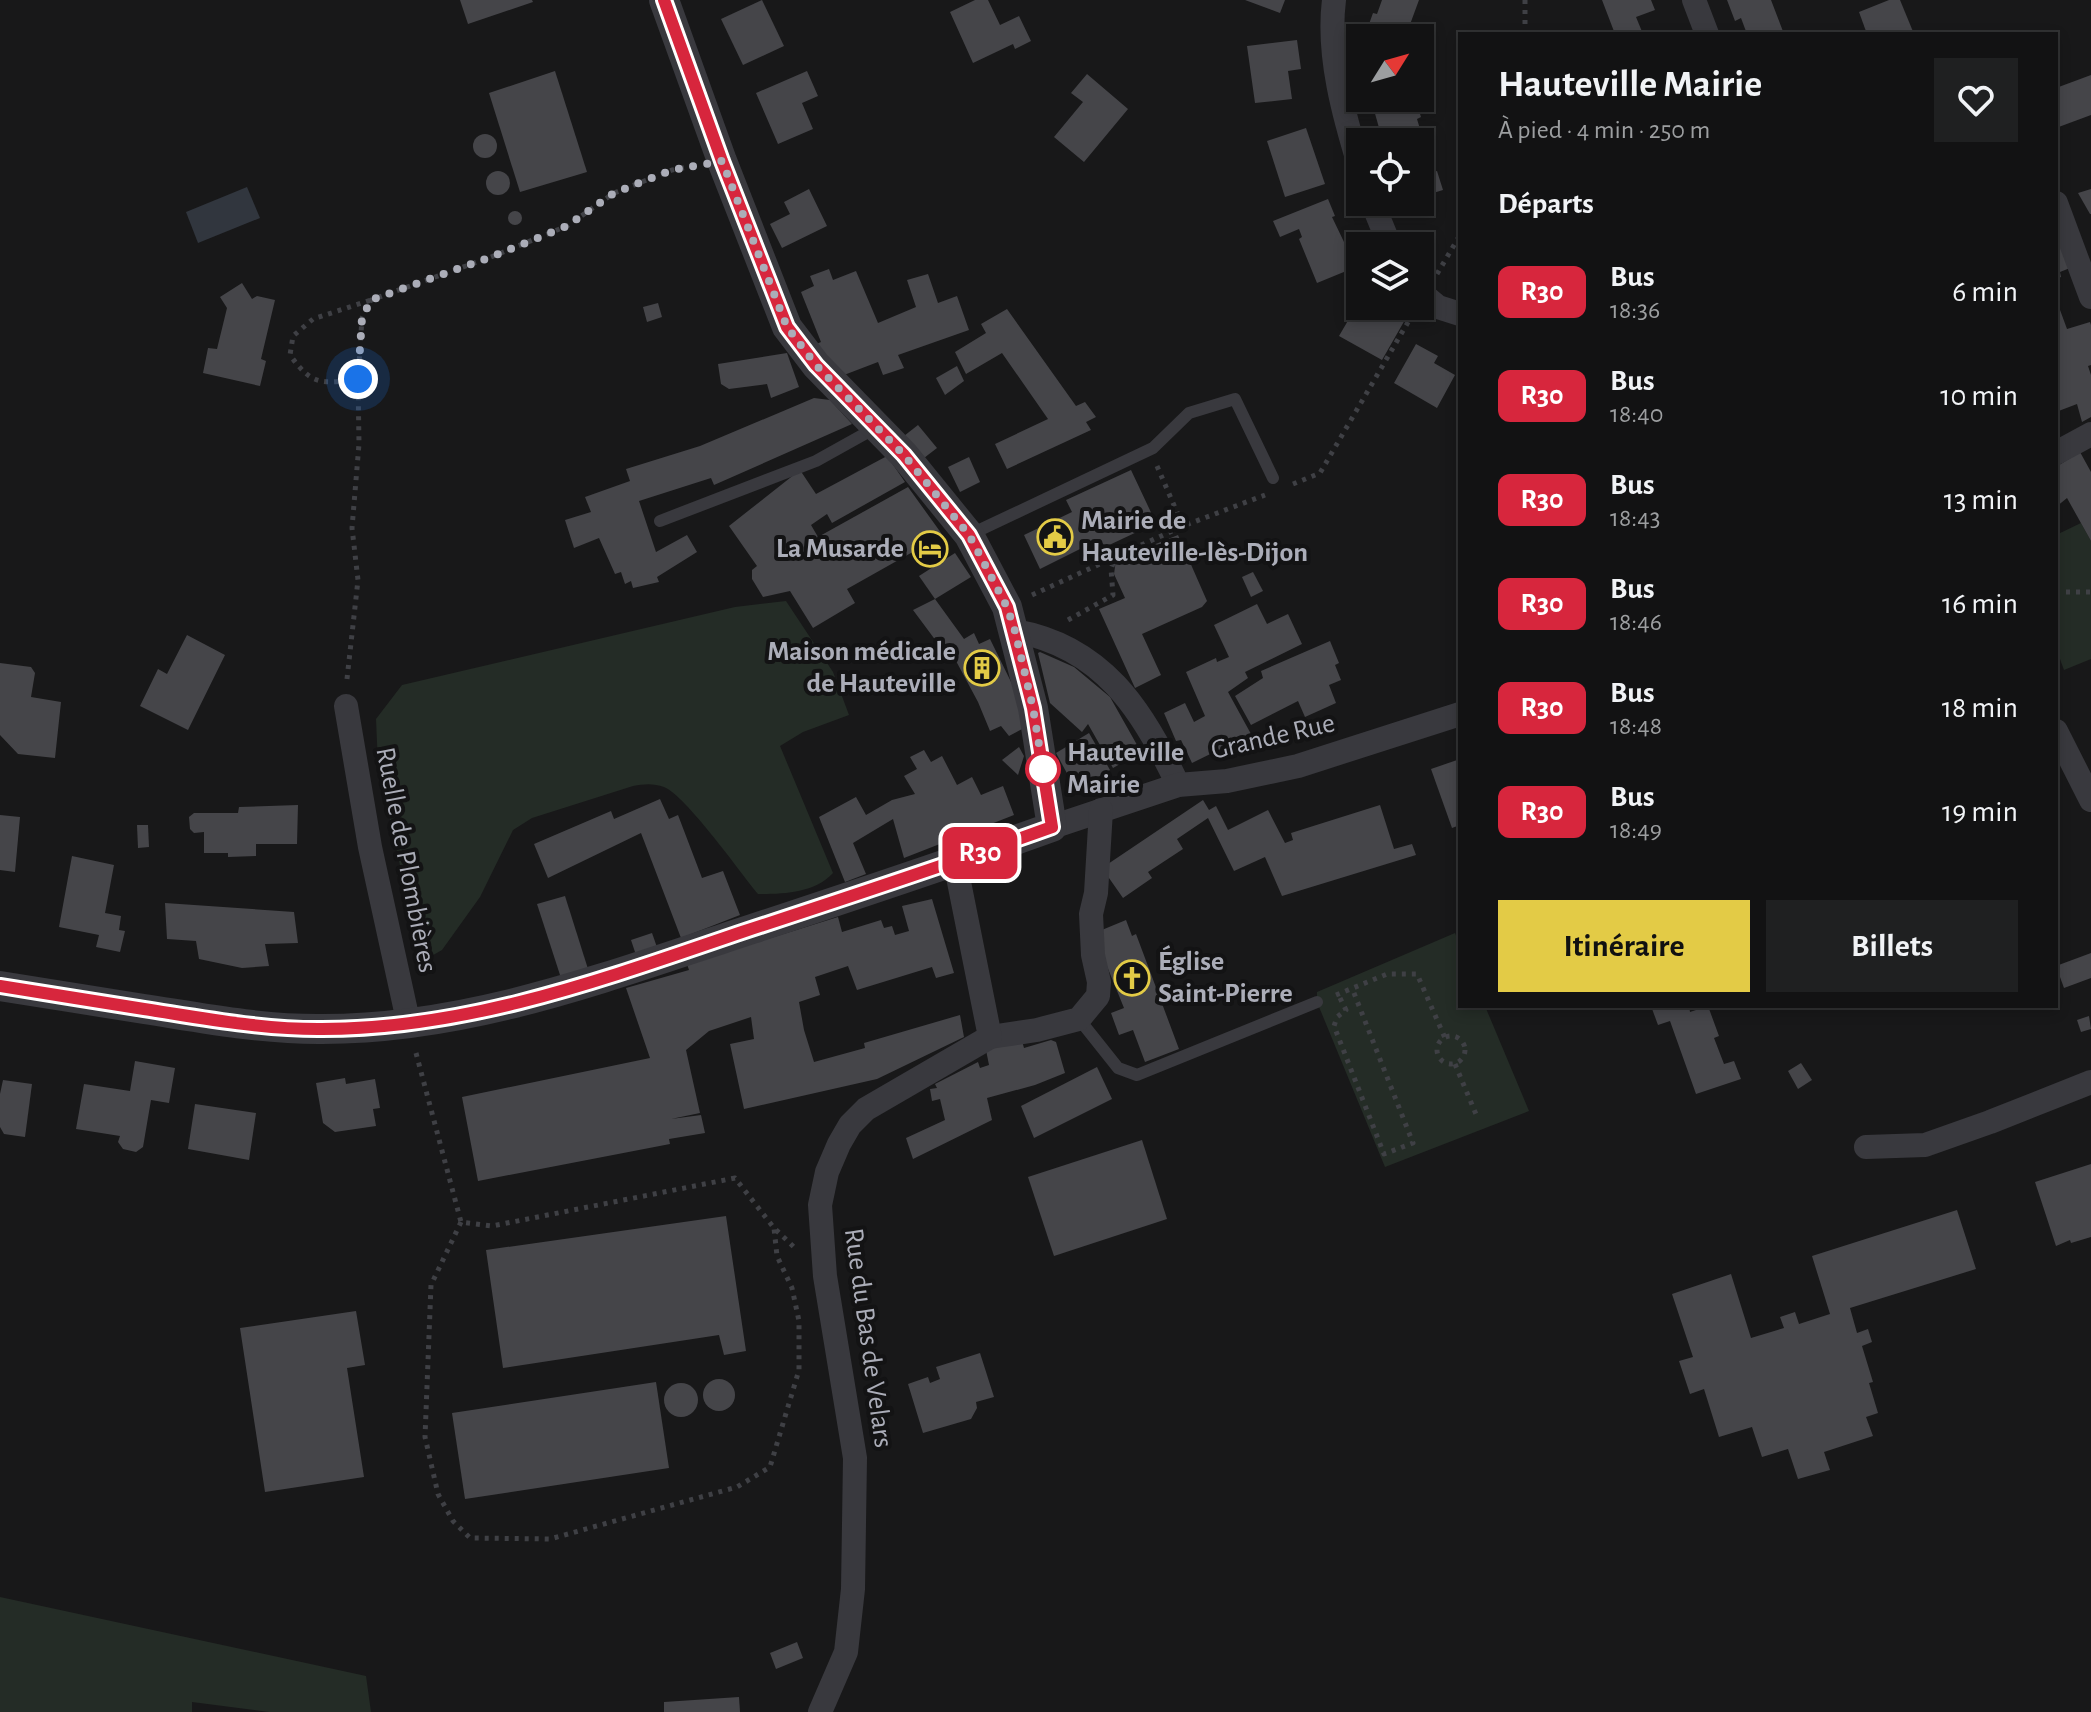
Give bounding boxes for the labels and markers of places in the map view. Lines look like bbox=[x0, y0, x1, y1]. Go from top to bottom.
place label: Mairie de Hauteville-lès-Dijon bbox=[1081, 507, 1308, 567]
public building icon: Mairie de Hauteville-lès-Dijon bbox=[1036, 518, 1074, 556]
hotel icon: La Musarde bbox=[911, 530, 949, 568]
place label: La Musarde bbox=[776, 535, 904, 563]
place label: Maison médicale de Hauteville bbox=[767, 638, 956, 698]
building icon: Maison médicale de Hauteville bbox=[963, 649, 1001, 687]
place label: Hauteville Mairie bbox=[1067, 739, 1184, 799]
marker: Hauteville Mairie bbox=[1026, 752, 1060, 786]
place label: Église Saint-Pierre bbox=[1158, 945, 1293, 1008]
church icon: Église Saint-Pierre bbox=[1113, 959, 1151, 997]

